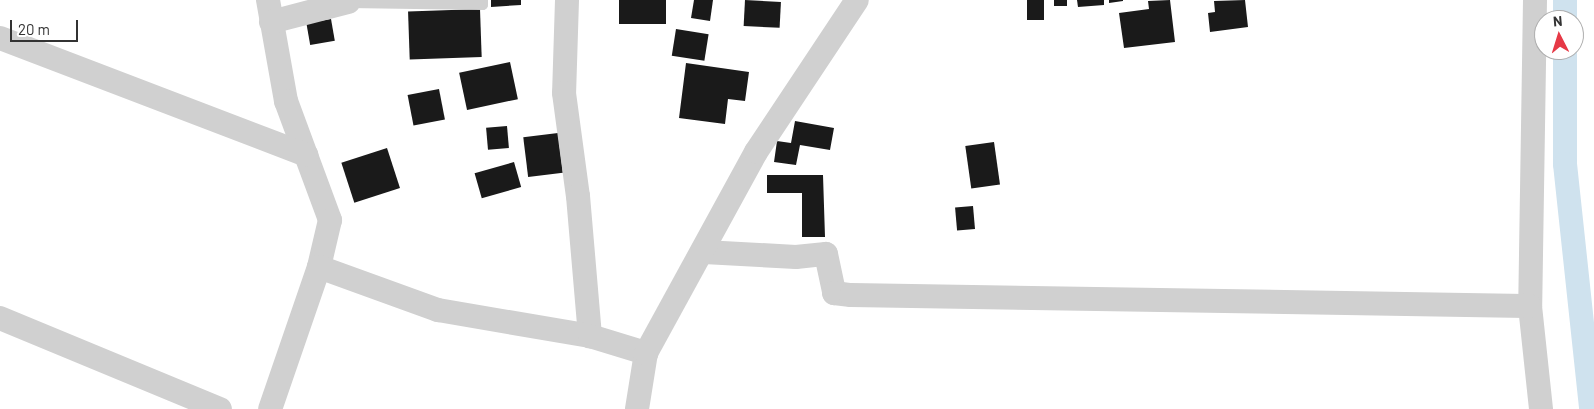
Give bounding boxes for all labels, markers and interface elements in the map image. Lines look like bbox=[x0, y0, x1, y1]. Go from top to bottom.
scale bar bbox=[12, 10, 80, 42]
north arrow bbox=[1534, 10, 1584, 60]
text: N bbox=[1552, 12, 1563, 29]
text: 20 m bbox=[18, 20, 50, 38]

